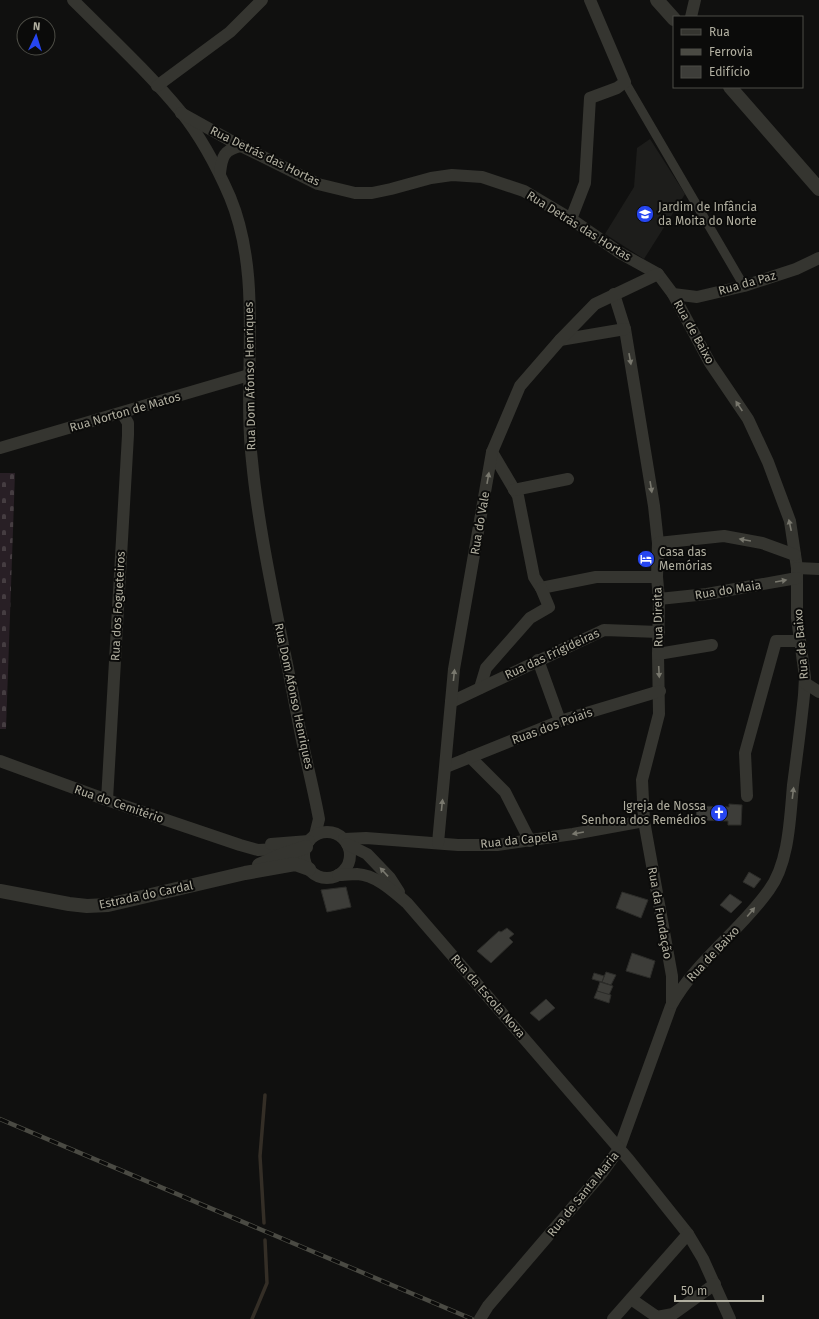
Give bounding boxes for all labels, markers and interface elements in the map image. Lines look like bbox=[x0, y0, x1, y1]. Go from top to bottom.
north arrow bbox=[16, 16, 56, 56]
legend bbox=[673, 16, 803, 88]
text: N bbox=[33, 20, 41, 33]
text: Rua bbox=[709, 25, 730, 39]
text: Ferrovia bbox=[709, 45, 753, 59]
text: Edifício bbox=[709, 65, 750, 79]
street label: Rua Detrás das Hortas bbox=[208, 123, 323, 189]
street label: Rua Detrás das Hortas bbox=[524, 188, 634, 264]
place label: Jardim de Infância da Moita do Norte bbox=[658, 200, 757, 228]
school or university icon: Jardim de Infância da Moita do Norte bbox=[635, 204, 655, 224]
street label: Rua da Paz bbox=[717, 268, 777, 298]
street label: Rua de Baixo bbox=[671, 298, 717, 366]
street label: Rua Dom Afonso Henriques bbox=[242, 301, 258, 451]
one-way arrow bbox=[627, 353, 633, 365]
street label: Rua Norton de Matos bbox=[68, 389, 182, 435]
one-way arrow bbox=[735, 400, 743, 411]
one-way arrow bbox=[485, 472, 491, 484]
one-way arrow bbox=[648, 481, 654, 493]
street label: Rua do Vale bbox=[468, 490, 492, 556]
one-way arrow bbox=[787, 519, 793, 531]
one-way arrow bbox=[739, 537, 751, 543]
place label: Casa das Memórias bbox=[659, 545, 713, 573]
hotel icon: Casa das Memórias bbox=[636, 549, 656, 569]
street label: Rua dos Fogueteiros bbox=[108, 550, 128, 661]
street label: Rua do Maia bbox=[694, 578, 762, 602]
one-way arrow bbox=[774, 578, 787, 584]
street label: Rua Direita bbox=[650, 587, 666, 647]
street label: Rua de Baixo bbox=[791, 608, 811, 680]
street label: Rua Dom Afonso Henriques bbox=[272, 622, 316, 771]
street label: Rua das Frigideiras bbox=[502, 626, 602, 682]
one-way arrow bbox=[656, 666, 662, 679]
one-way arrow bbox=[450, 669, 457, 681]
street label: Ruas dos Poíais bbox=[510, 705, 595, 747]
street label: Rua do Cemitério bbox=[72, 782, 166, 826]
one-way arrow bbox=[789, 787, 796, 799]
one-way arrow bbox=[439, 799, 446, 811]
place label: Igreja de Nossa Senhora dos Remédios bbox=[581, 799, 706, 827]
church icon: Igreja de Nossa Senhora dos Remédios bbox=[709, 803, 729, 823]
street label: Rua da Capela bbox=[480, 829, 558, 851]
one-way arrow bbox=[572, 831, 584, 837]
street label: Rua da Fundação bbox=[645, 866, 675, 960]
one-way arrow bbox=[379, 867, 389, 877]
street label: Estrada do Cardal bbox=[98, 878, 195, 912]
one-way arrow bbox=[746, 907, 755, 918]
street label: Rua de Baixo bbox=[684, 923, 742, 985]
street label: Rua da Escola Nova bbox=[448, 951, 528, 1041]
street label: Rua de Santa Maria bbox=[544, 1149, 622, 1239]
scale bar bbox=[675, 1277, 763, 1303]
text: 50 m bbox=[681, 1284, 707, 1298]

